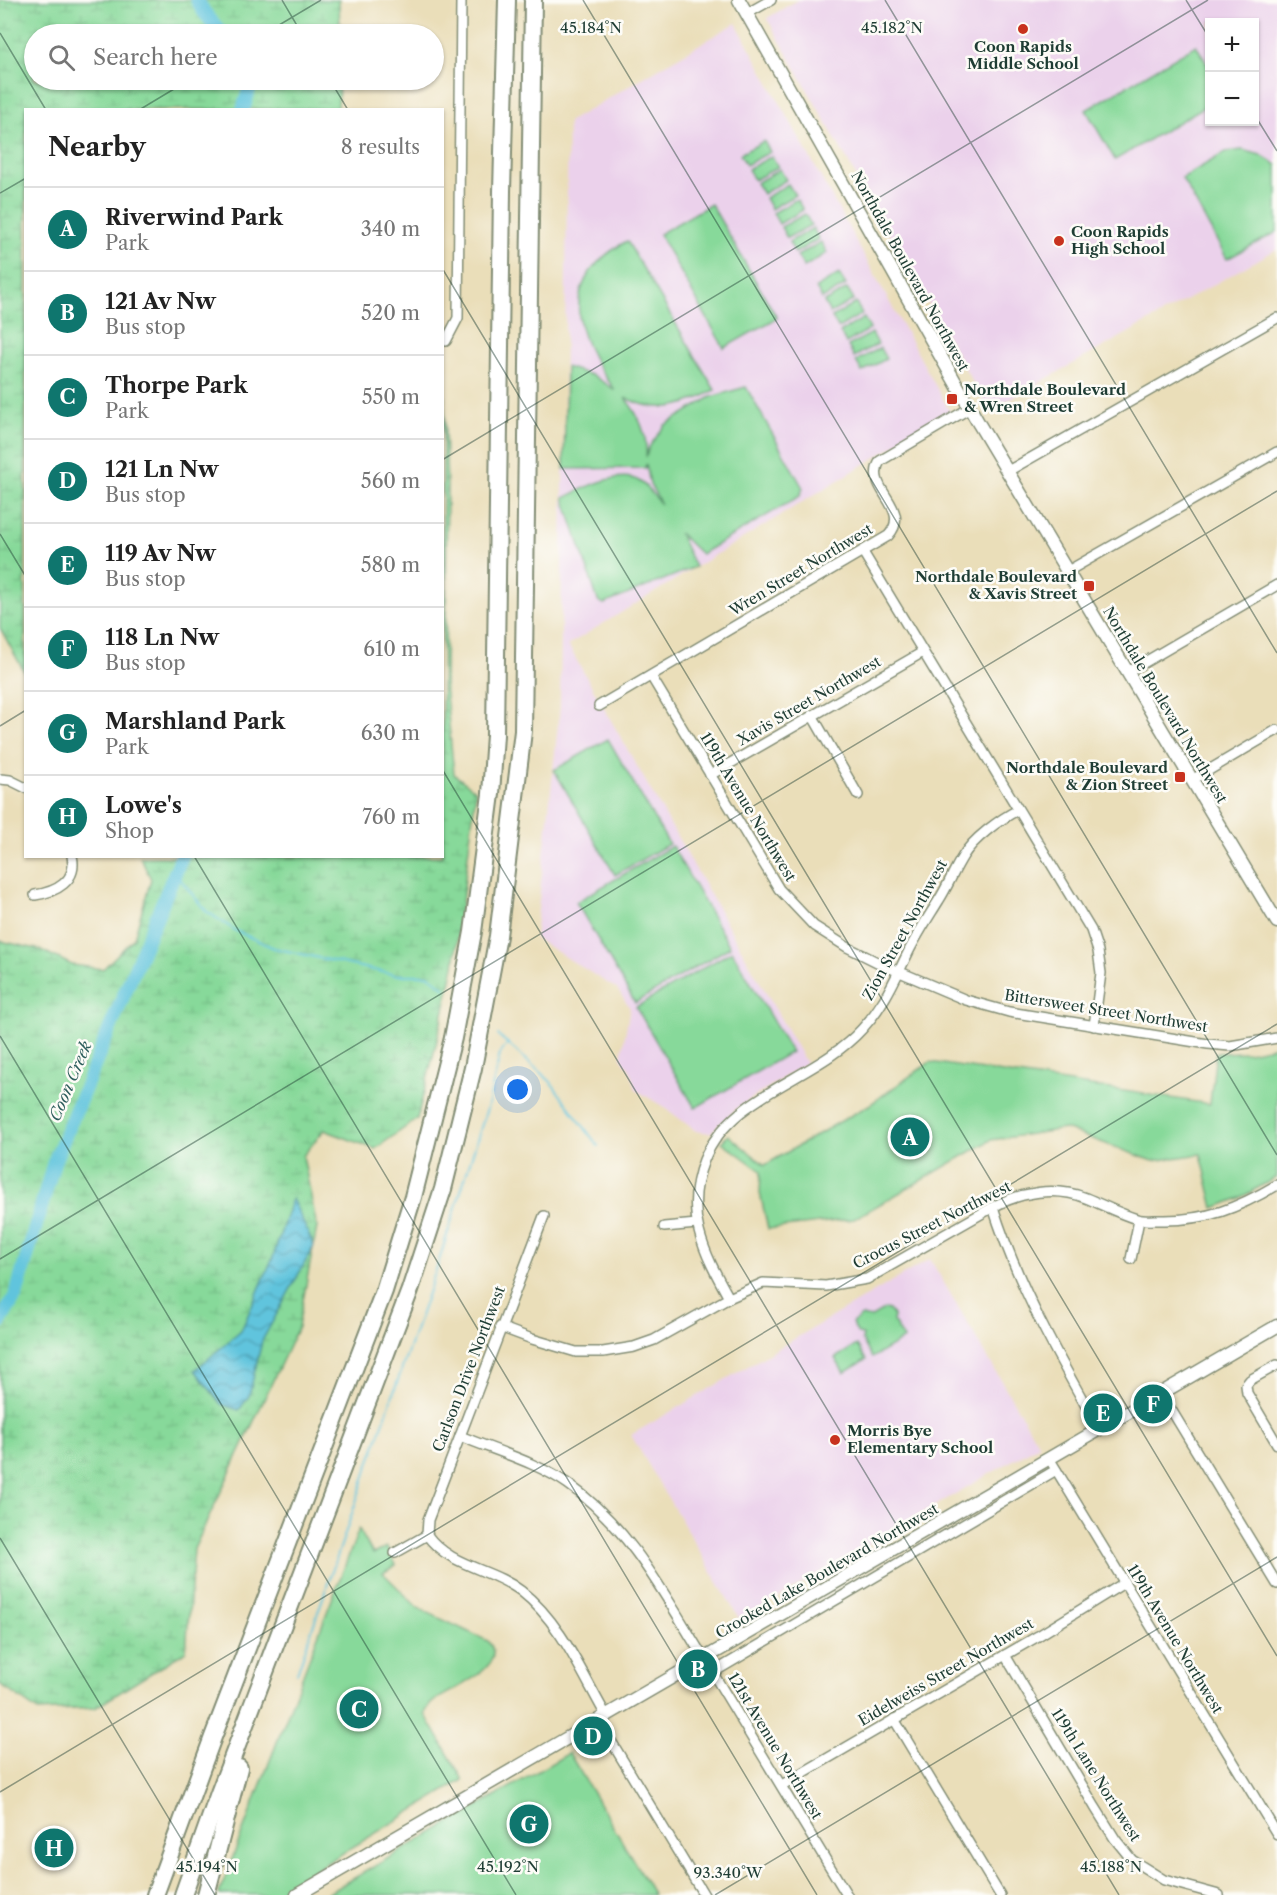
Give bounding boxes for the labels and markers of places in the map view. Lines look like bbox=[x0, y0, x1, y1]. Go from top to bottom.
marker: Coon Rapids Middle School bbox=[1016, 22, 1030, 36]
place label: Coon Rapids Middle School bbox=[967, 37, 1079, 73]
place label: Coon Rapids High School bbox=[1071, 222, 1169, 258]
marker: Coon Rapids High School bbox=[1052, 234, 1066, 248]
place label: Northdale Boulevard & Wren Street bbox=[964, 380, 1126, 416]
marker: Northdale Boulevard & Wren Street bbox=[945, 392, 959, 406]
place label: Northdale Boulevard & Xavis Street bbox=[915, 567, 1077, 603]
marker: Northdale Boulevard & Xavis Street bbox=[1082, 579, 1096, 593]
place label: Northdale Boulevard & Zion Street bbox=[1006, 758, 1168, 794]
marker: Northdale Boulevard & Zion Street bbox=[1173, 770, 1187, 784]
pin: A bbox=[890, 1114, 930, 1160]
pin: F bbox=[1134, 1382, 1172, 1426]
pin: E bbox=[1084, 1390, 1122, 1436]
place label: Morris Bye Elementary School bbox=[847, 1421, 993, 1457]
marker: Morris Bye Elementary School bbox=[828, 1433, 842, 1447]
pin: B bbox=[678, 1646, 718, 1692]
pin: C bbox=[340, 1686, 378, 1732]
pin: D bbox=[574, 1714, 612, 1758]
pin: G bbox=[510, 1802, 548, 1846]
pin: H bbox=[34, 1826, 74, 1870]

